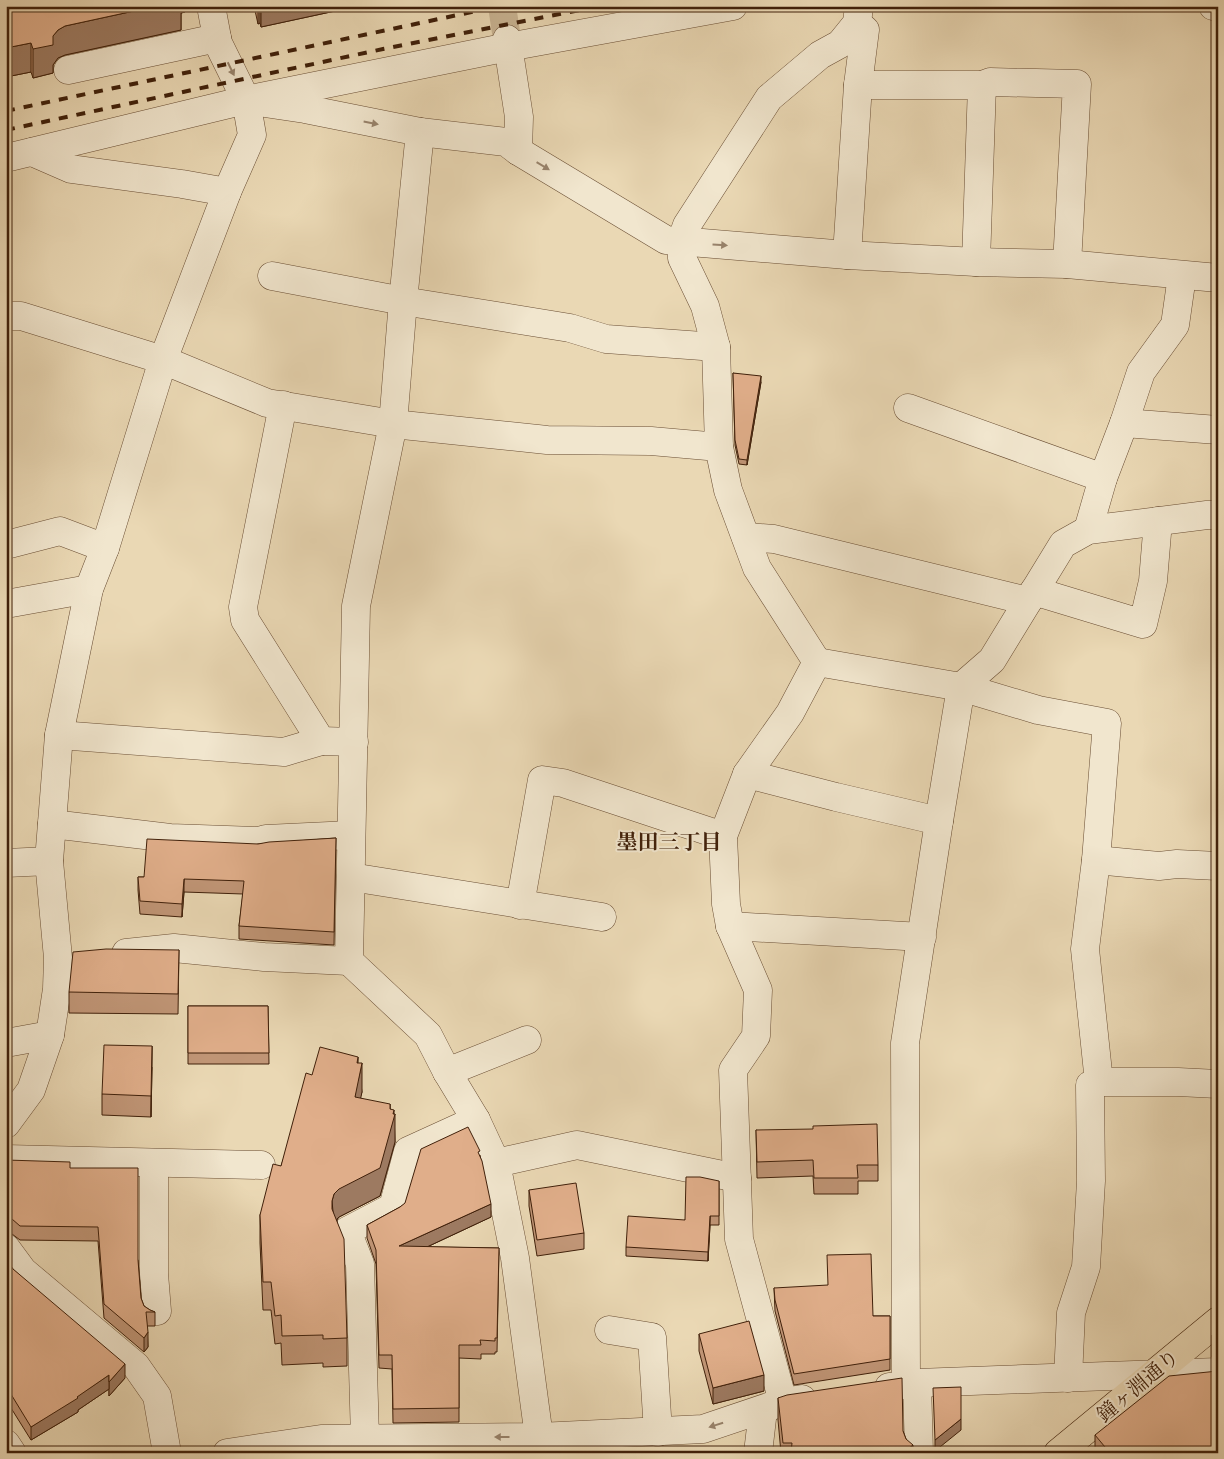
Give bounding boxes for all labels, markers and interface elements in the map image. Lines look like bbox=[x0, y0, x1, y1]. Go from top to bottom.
one-way arrow bbox=[227, 62, 235, 76]
one-way arrow bbox=[364, 119, 380, 127]
one-way arrow bbox=[536, 161, 549, 170]
one-way arrow bbox=[712, 241, 728, 249]
district label: 墨田三丁目 bbox=[617, 828, 722, 856]
street label: 鐘ヶ淵通り bbox=[1091, 1344, 1185, 1428]
one-way arrow bbox=[708, 1421, 723, 1429]
one-way arrow bbox=[494, 1433, 510, 1441]

